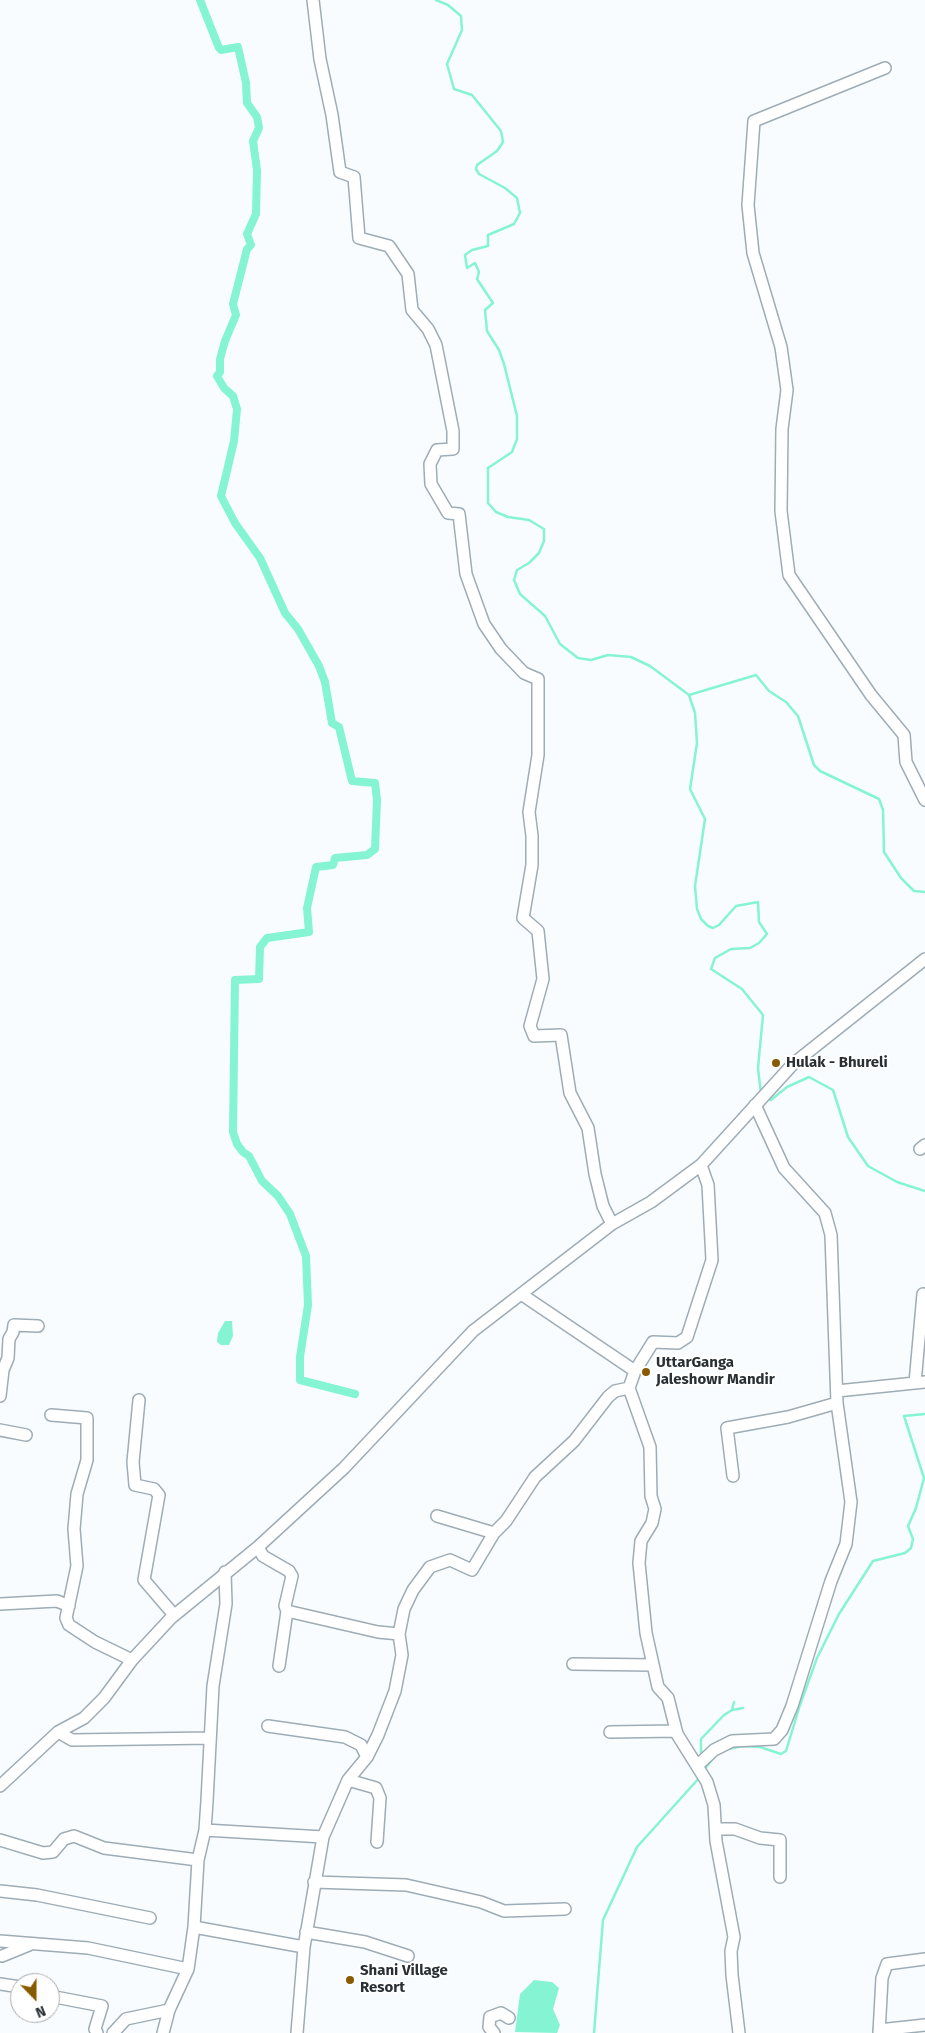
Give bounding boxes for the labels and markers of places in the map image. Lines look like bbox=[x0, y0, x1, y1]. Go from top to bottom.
place label: Hulak - Bhureli bbox=[786, 1054, 888, 1072]
marker: Hulak - Bhureli bbox=[770, 1057, 782, 1069]
place label: UttarGanga Jaleshowr Mandir bbox=[656, 1354, 775, 1389]
marker: UttarGanga Jaleshowr Mandir bbox=[640, 1366, 652, 1378]
place label: Shani Village Resort bbox=[360, 1962, 448, 1997]
marker: Shani Village Resort bbox=[344, 1974, 356, 1986]

